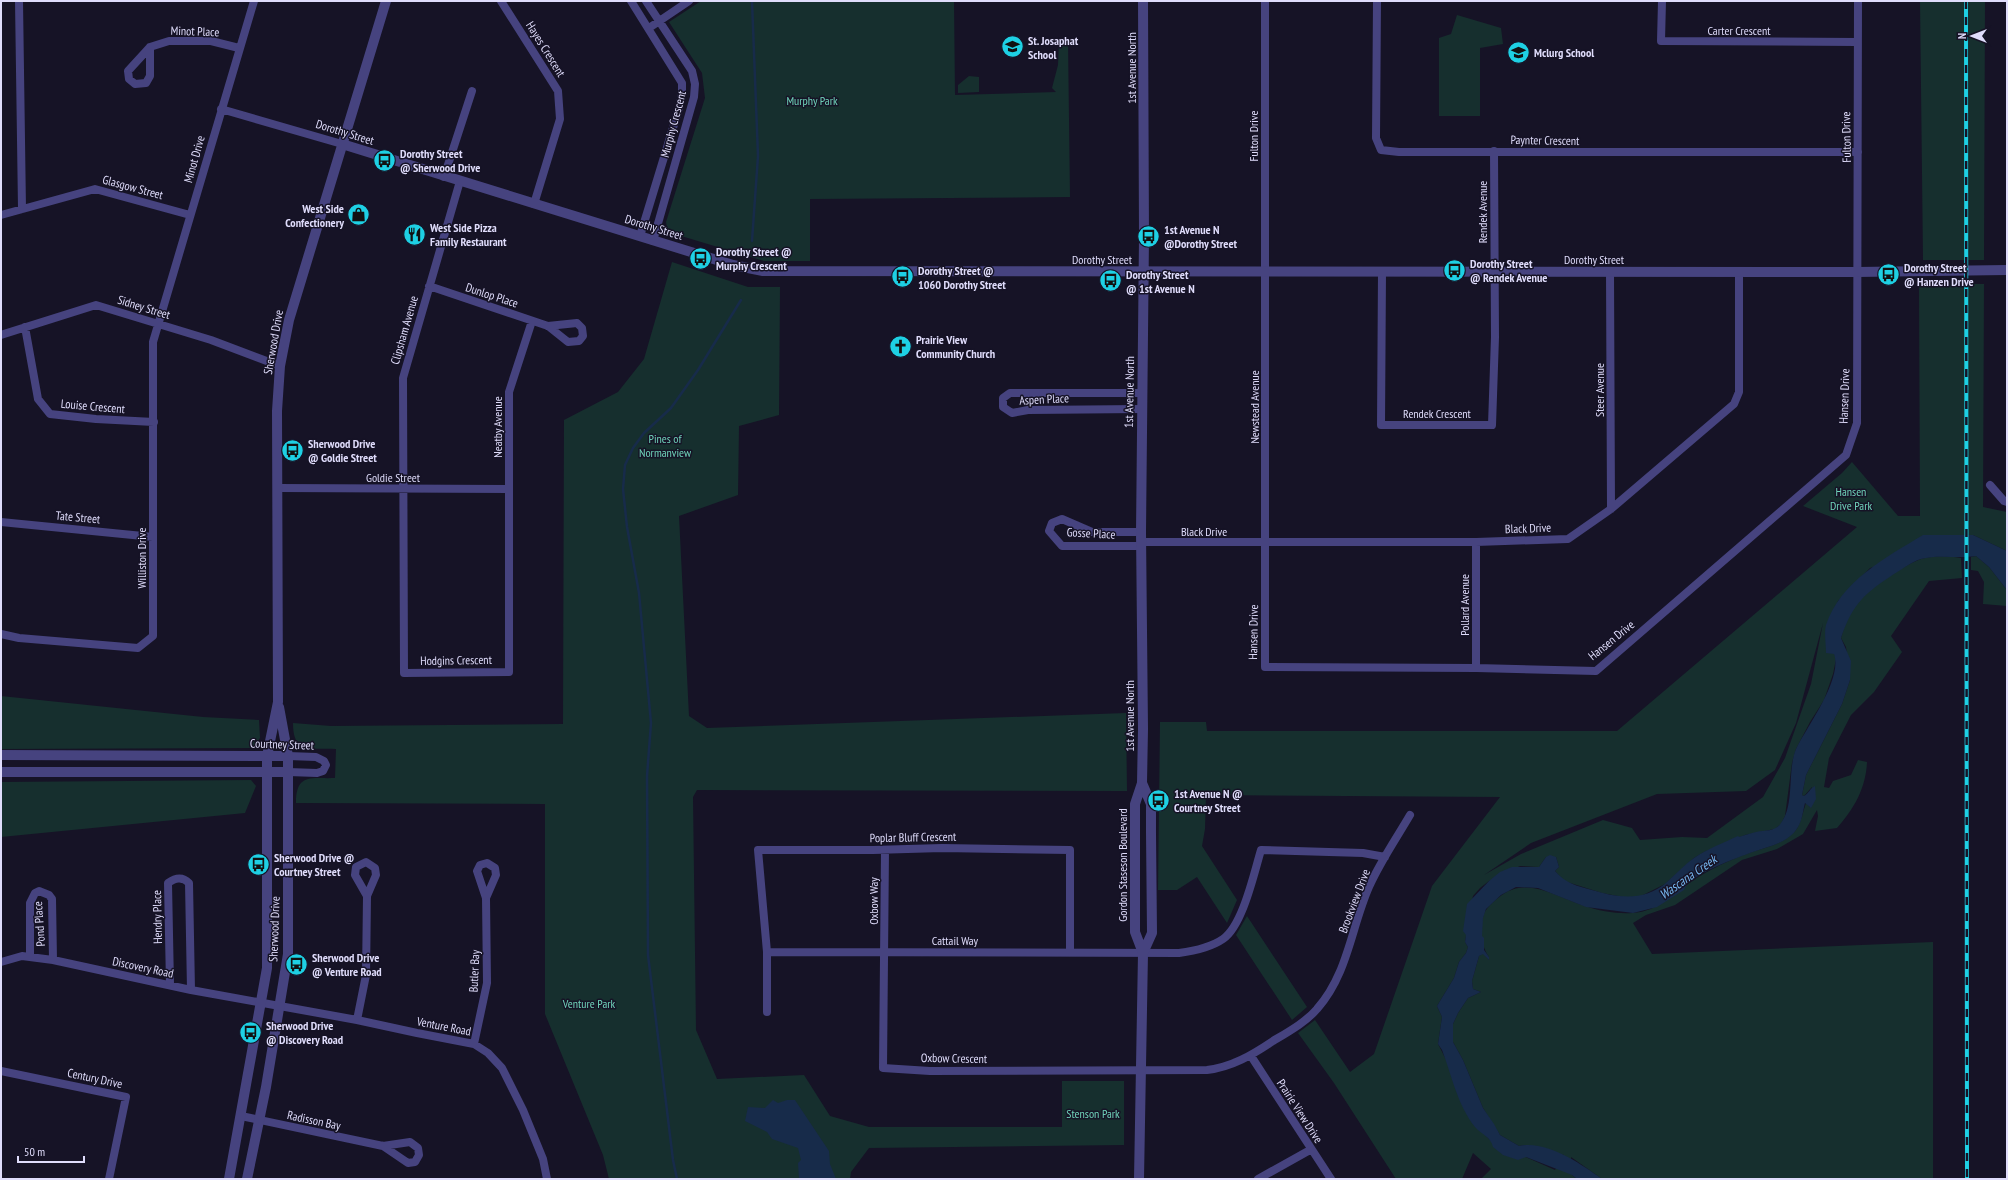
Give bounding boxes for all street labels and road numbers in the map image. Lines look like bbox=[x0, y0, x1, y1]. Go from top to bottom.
street label: Hayes Crescent bbox=[523, 19, 569, 80]
street label: Minot Place bbox=[170, 23, 220, 39]
street label: Carter Crescent bbox=[1708, 23, 1771, 38]
street label: 1st Avenue North bbox=[1124, 32, 1139, 104]
street label: Murphy Crescent bbox=[657, 88, 689, 159]
street label: Fulton Drive bbox=[1246, 110, 1261, 161]
street label: Fulton Drive bbox=[1838, 111, 1854, 163]
street label: Dorothy Street bbox=[314, 116, 377, 148]
street label: Paynter Crescent bbox=[1510, 132, 1580, 148]
street label: Minot Drive bbox=[180, 134, 208, 184]
street label: Glasgow Street bbox=[101, 172, 166, 202]
street label: Rendek Avenue bbox=[1475, 181, 1490, 243]
street label: Dorothy Street bbox=[623, 211, 686, 243]
street label: Dorothy Street bbox=[1072, 252, 1133, 267]
street label: Dorothy Street bbox=[1564, 252, 1625, 267]
street label: Dunlop Place bbox=[464, 279, 520, 311]
street label: Sidney Street bbox=[116, 292, 173, 322]
street label: Clipsham Avenue bbox=[387, 294, 421, 366]
street label: Sherwood Drive bbox=[260, 308, 286, 376]
street label: 1st Avenue North bbox=[1121, 356, 1137, 428]
street label: Steer Avenue bbox=[1592, 363, 1607, 417]
street label: Hansen Drive bbox=[1836, 368, 1852, 424]
street label: Newstead Avenue bbox=[1247, 370, 1262, 444]
street label: Aspen Place bbox=[1019, 390, 1069, 408]
street label: Louise Crescent bbox=[60, 396, 126, 416]
street label: Neatby Avenue bbox=[490, 396, 505, 458]
street label: Rendek Crescent bbox=[1403, 406, 1472, 421]
street label: Goldie Street bbox=[366, 470, 421, 485]
street label: Tate Street bbox=[55, 508, 102, 526]
street label: Black Drive bbox=[1505, 520, 1551, 536]
street label: Gosse Place bbox=[1066, 524, 1116, 542]
street label: Black Drive bbox=[1181, 524, 1227, 539]
street label: Williston Drive bbox=[134, 528, 149, 588]
street label: Pollard Avenue bbox=[1457, 574, 1472, 636]
street label: Hansen Drive bbox=[1245, 604, 1261, 660]
street label: Hansen Drive bbox=[1585, 617, 1637, 663]
street label: Hodgins Crescent bbox=[420, 652, 493, 668]
street label: 1st Avenue North bbox=[1122, 680, 1137, 752]
street label: Courtney Street bbox=[250, 735, 315, 753]
street label: Gordon Staseson Boulevard bbox=[1115, 808, 1130, 922]
street label: Poplar Bluff Crescent bbox=[870, 829, 957, 845]
street label: Brookview Drive bbox=[1335, 867, 1373, 935]
street label: Oxbow Way bbox=[866, 877, 881, 925]
street label: Hendry Place bbox=[149, 890, 165, 944]
street label: Sherwood Drive bbox=[265, 896, 283, 962]
street label: Pond Place bbox=[30, 901, 48, 947]
street label: Cattail Way bbox=[932, 933, 979, 948]
street label: Butler Bay bbox=[465, 949, 483, 993]
street label: Discovery Road bbox=[111, 953, 175, 981]
street label: Venture Road bbox=[415, 1013, 472, 1039]
street label: Oxbow Crescent bbox=[921, 1050, 988, 1066]
street label: Century Drive bbox=[66, 1065, 124, 1091]
street label: Prairie View Drive bbox=[1274, 1076, 1326, 1146]
street label: Radisson Bay bbox=[286, 1107, 343, 1133]

